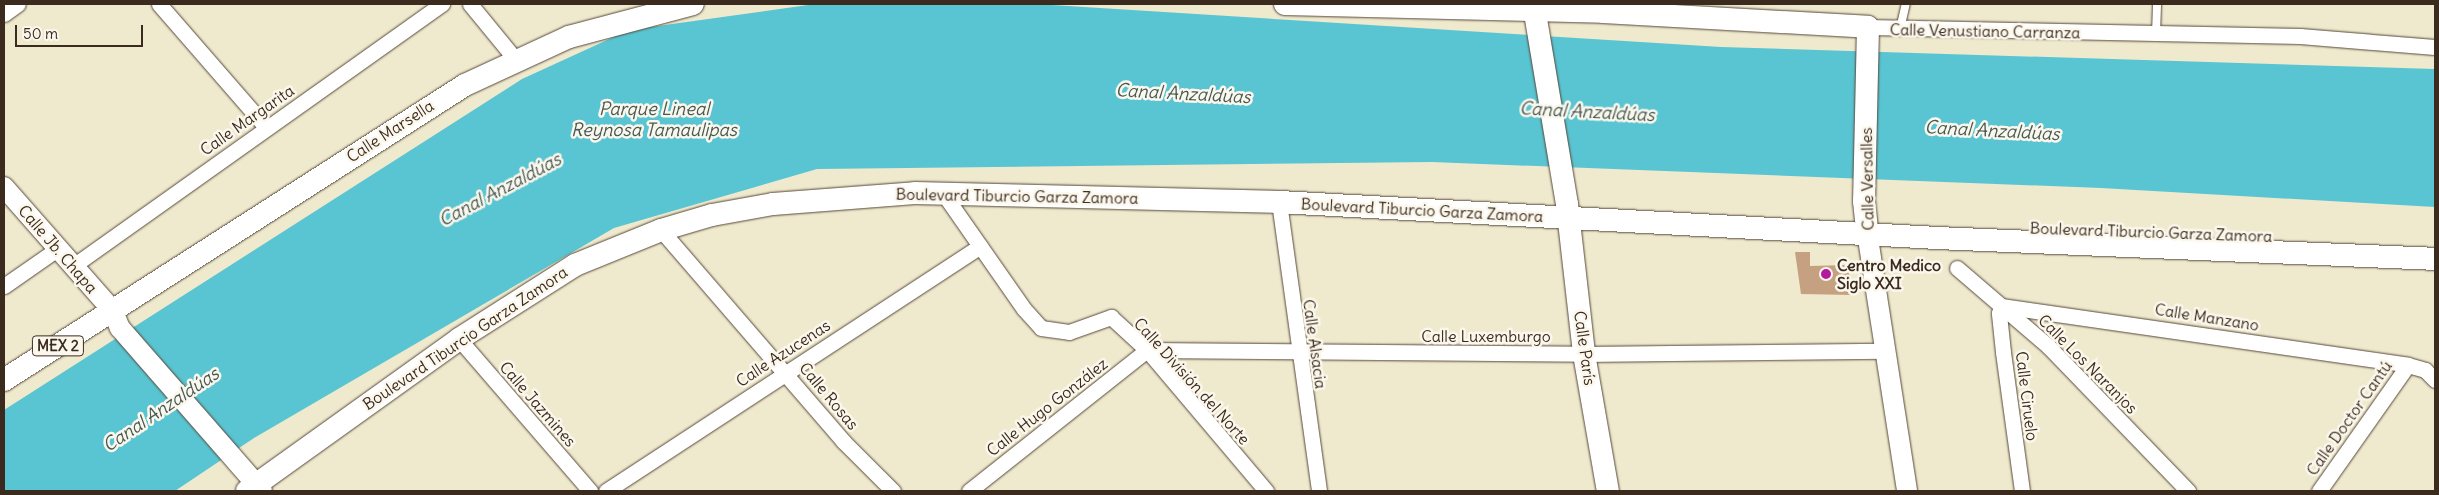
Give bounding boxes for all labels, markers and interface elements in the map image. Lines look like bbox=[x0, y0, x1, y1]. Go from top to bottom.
scale bar bbox=[18, 15, 145, 47]
street label: Calle Venustiano Carranza bbox=[1890, 20, 2080, 42]
text: 50 m bbox=[23, 24, 58, 43]
water label: Canal Anzaldúas bbox=[1115, 80, 1251, 108]
street label: Calle Margarita bbox=[196, 81, 298, 159]
street label: Calle Marsella bbox=[343, 96, 437, 166]
water label: Canal Anzaldúas bbox=[1519, 98, 1655, 126]
water label: Parque Lineal Reynosa Tamaulipas bbox=[571, 99, 737, 142]
water label: Canal Anzaldúas bbox=[1924, 117, 2060, 145]
street label: Calle Versalles bbox=[1857, 127, 1877, 231]
water label: Canal Anzaldúas bbox=[435, 149, 565, 231]
street label: Boulevard Tiburcio Garza Zamora bbox=[896, 184, 1138, 208]
street label: Boulevard Tiburcio Garza Zamora bbox=[1300, 194, 1544, 226]
street label: Calle Jb. Chapa bbox=[14, 201, 102, 297]
street label: Boulevard Tiburcio Garza Zamora bbox=[2029, 218, 2273, 246]
place label: Centro Medico Siglo XXI bbox=[1837, 255, 1941, 293]
street label: Boulevard Tiburcio Garza Zamora bbox=[359, 262, 571, 414]
marker: Centro Medico Siglo XXI bbox=[1819, 267, 1833, 281]
street label: Calle Alsacia bbox=[1299, 298, 1331, 390]
street label: Calle Manzano bbox=[2153, 299, 2261, 335]
street label: Calle París bbox=[1570, 310, 1600, 386]
street label: Calle Los Naranjos bbox=[2034, 310, 2142, 418]
street label: Calle División del Norte bbox=[1130, 314, 1254, 448]
street label: Calle Azucenas bbox=[732, 315, 834, 391]
street label: Calle Luxemburgo bbox=[1421, 326, 1551, 346]
road number: MEX 2 bbox=[32, 334, 84, 358]
street label: Calle Ciruelo bbox=[2012, 350, 2042, 442]
street label: Calle Hugo González bbox=[983, 354, 1111, 460]
street label: Calle Jazmines bbox=[496, 357, 580, 451]
street label: Calle Doctor Cantú bbox=[2302, 357, 2396, 479]
street label: Calle Rosas bbox=[795, 358, 863, 434]
water label: Canal Anzaldúas bbox=[99, 363, 223, 457]

